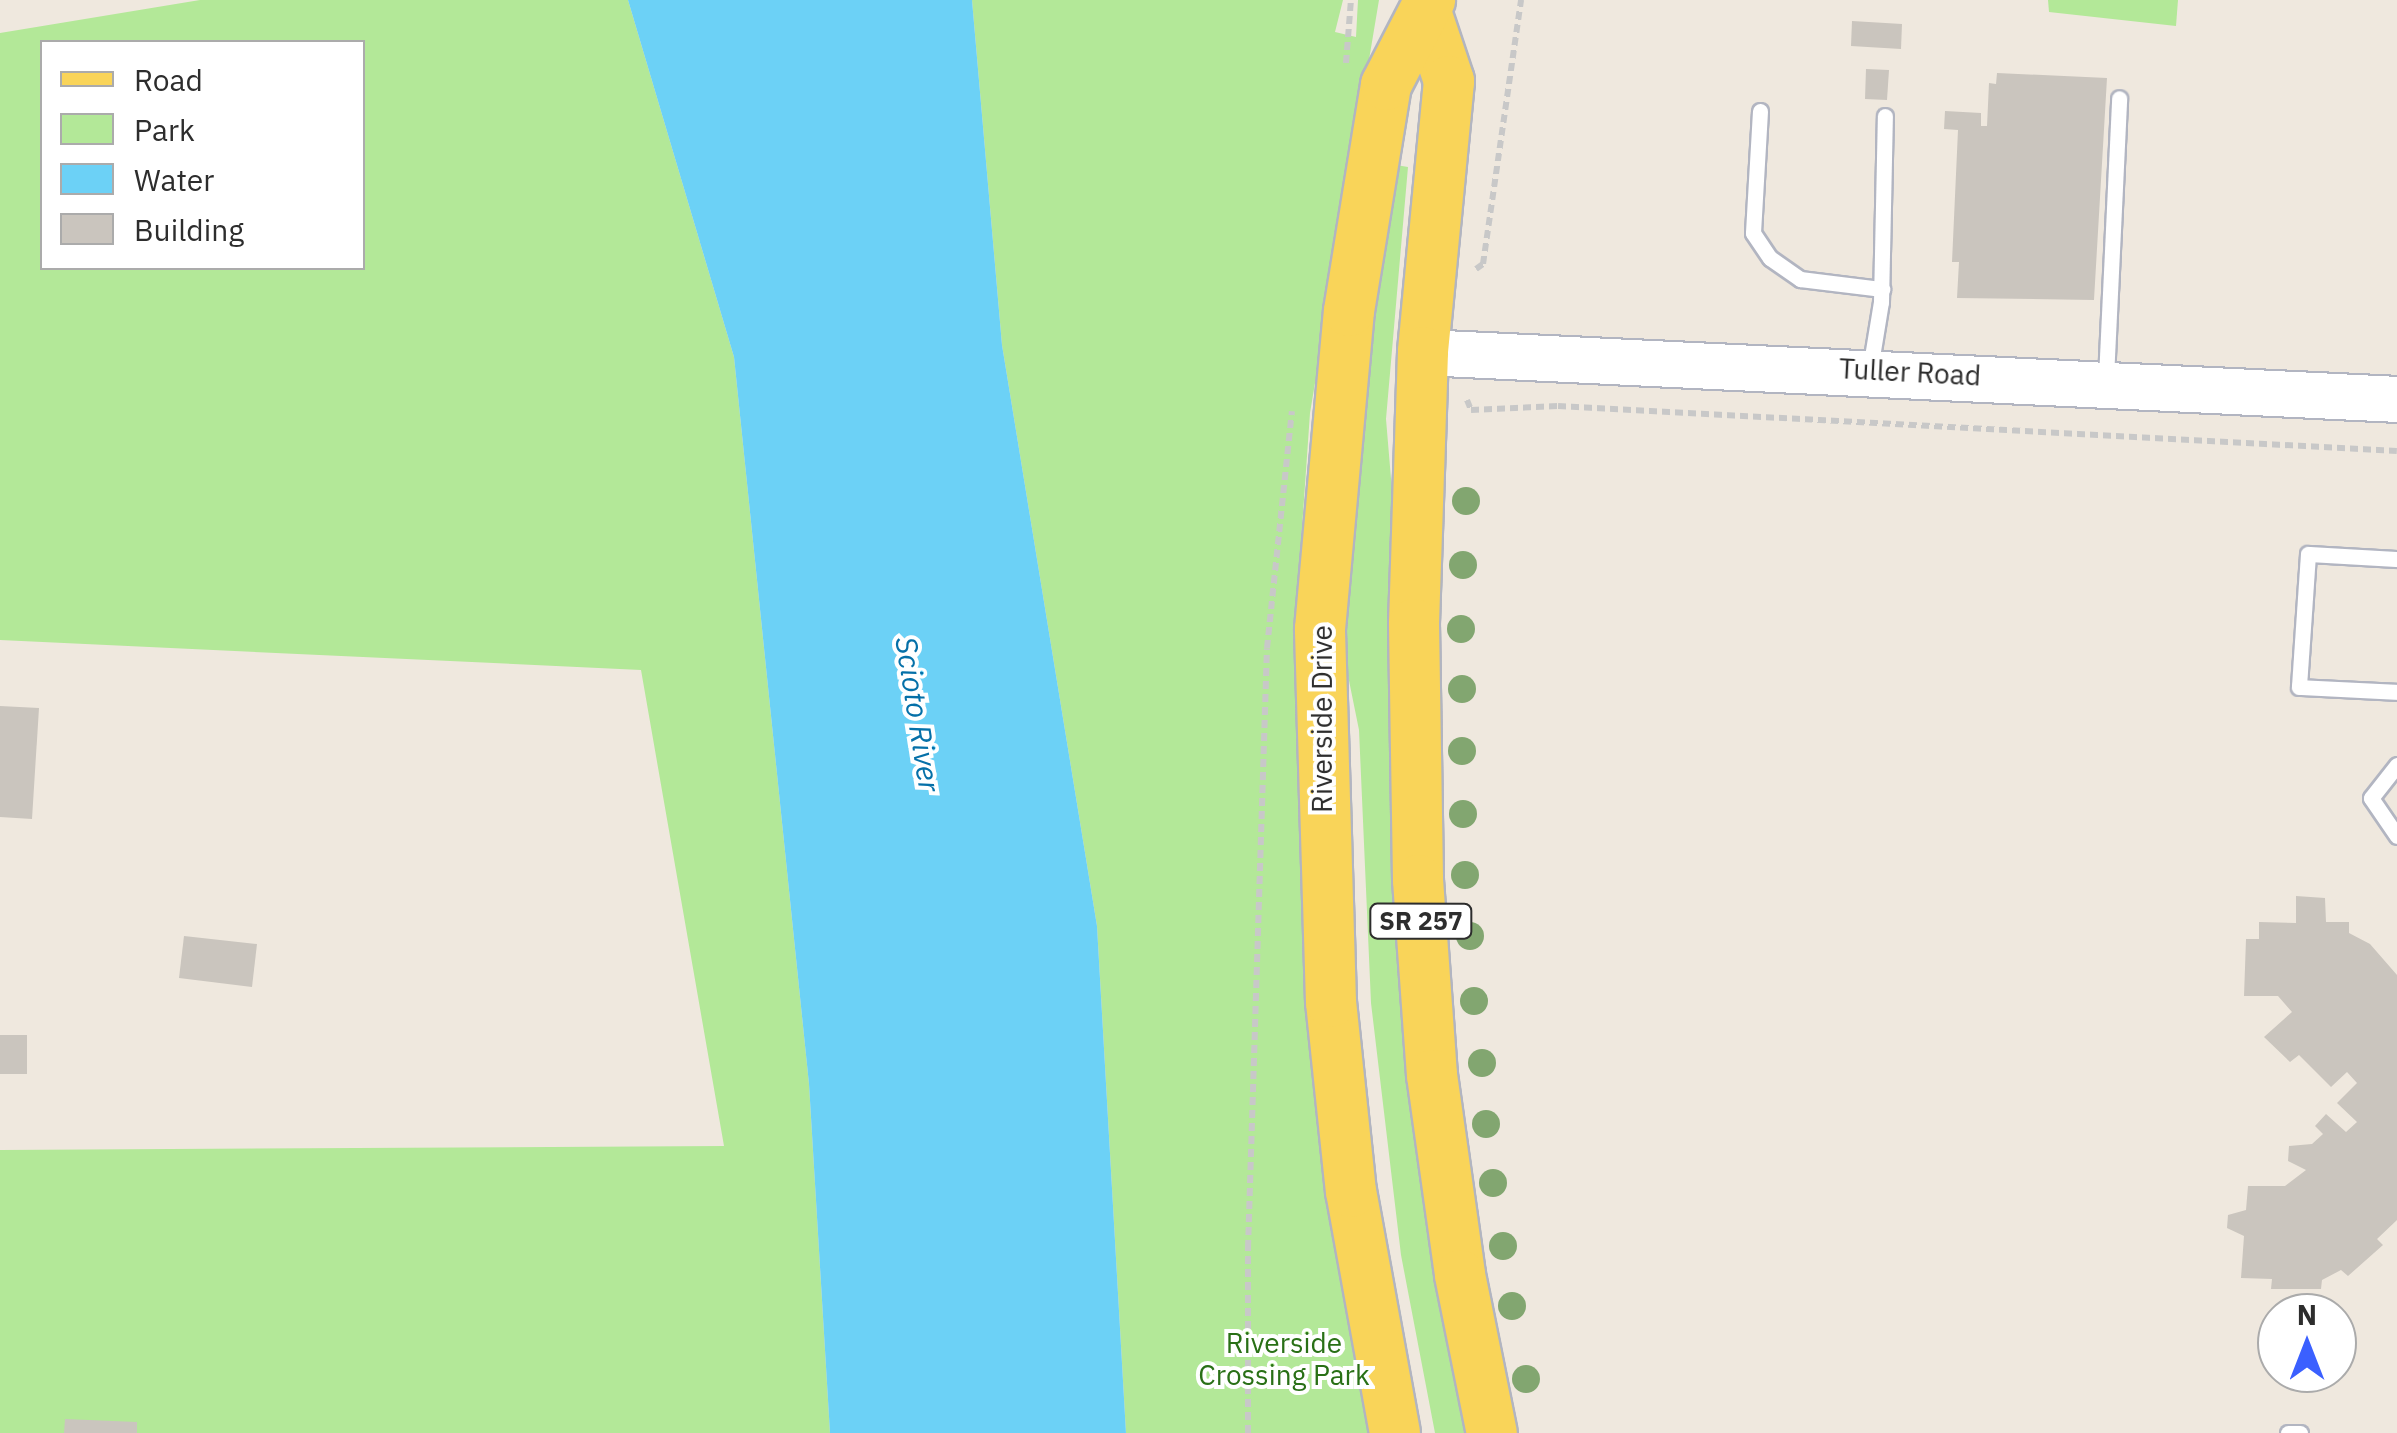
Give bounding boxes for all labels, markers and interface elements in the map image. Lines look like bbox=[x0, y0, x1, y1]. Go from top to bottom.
legend bbox=[40, 40, 365, 270]
text: Road bbox=[134, 60, 203, 99]
text: Park bbox=[134, 110, 195, 149]
text: Water bbox=[134, 160, 214, 199]
text: Building bbox=[134, 210, 244, 249]
street label: Tuller Road bbox=[1838, 352, 1982, 392]
street label: Riverside Drive bbox=[1305, 625, 1339, 813]
water label: Scioto River bbox=[888, 634, 948, 794]
road number: SR 257 bbox=[1368, 901, 1474, 941]
north arrow bbox=[2257, 1293, 2357, 1393]
text: N bbox=[2297, 1296, 2317, 1333]
park label: Riverside Crossing Park bbox=[1198, 1326, 1370, 1392]

